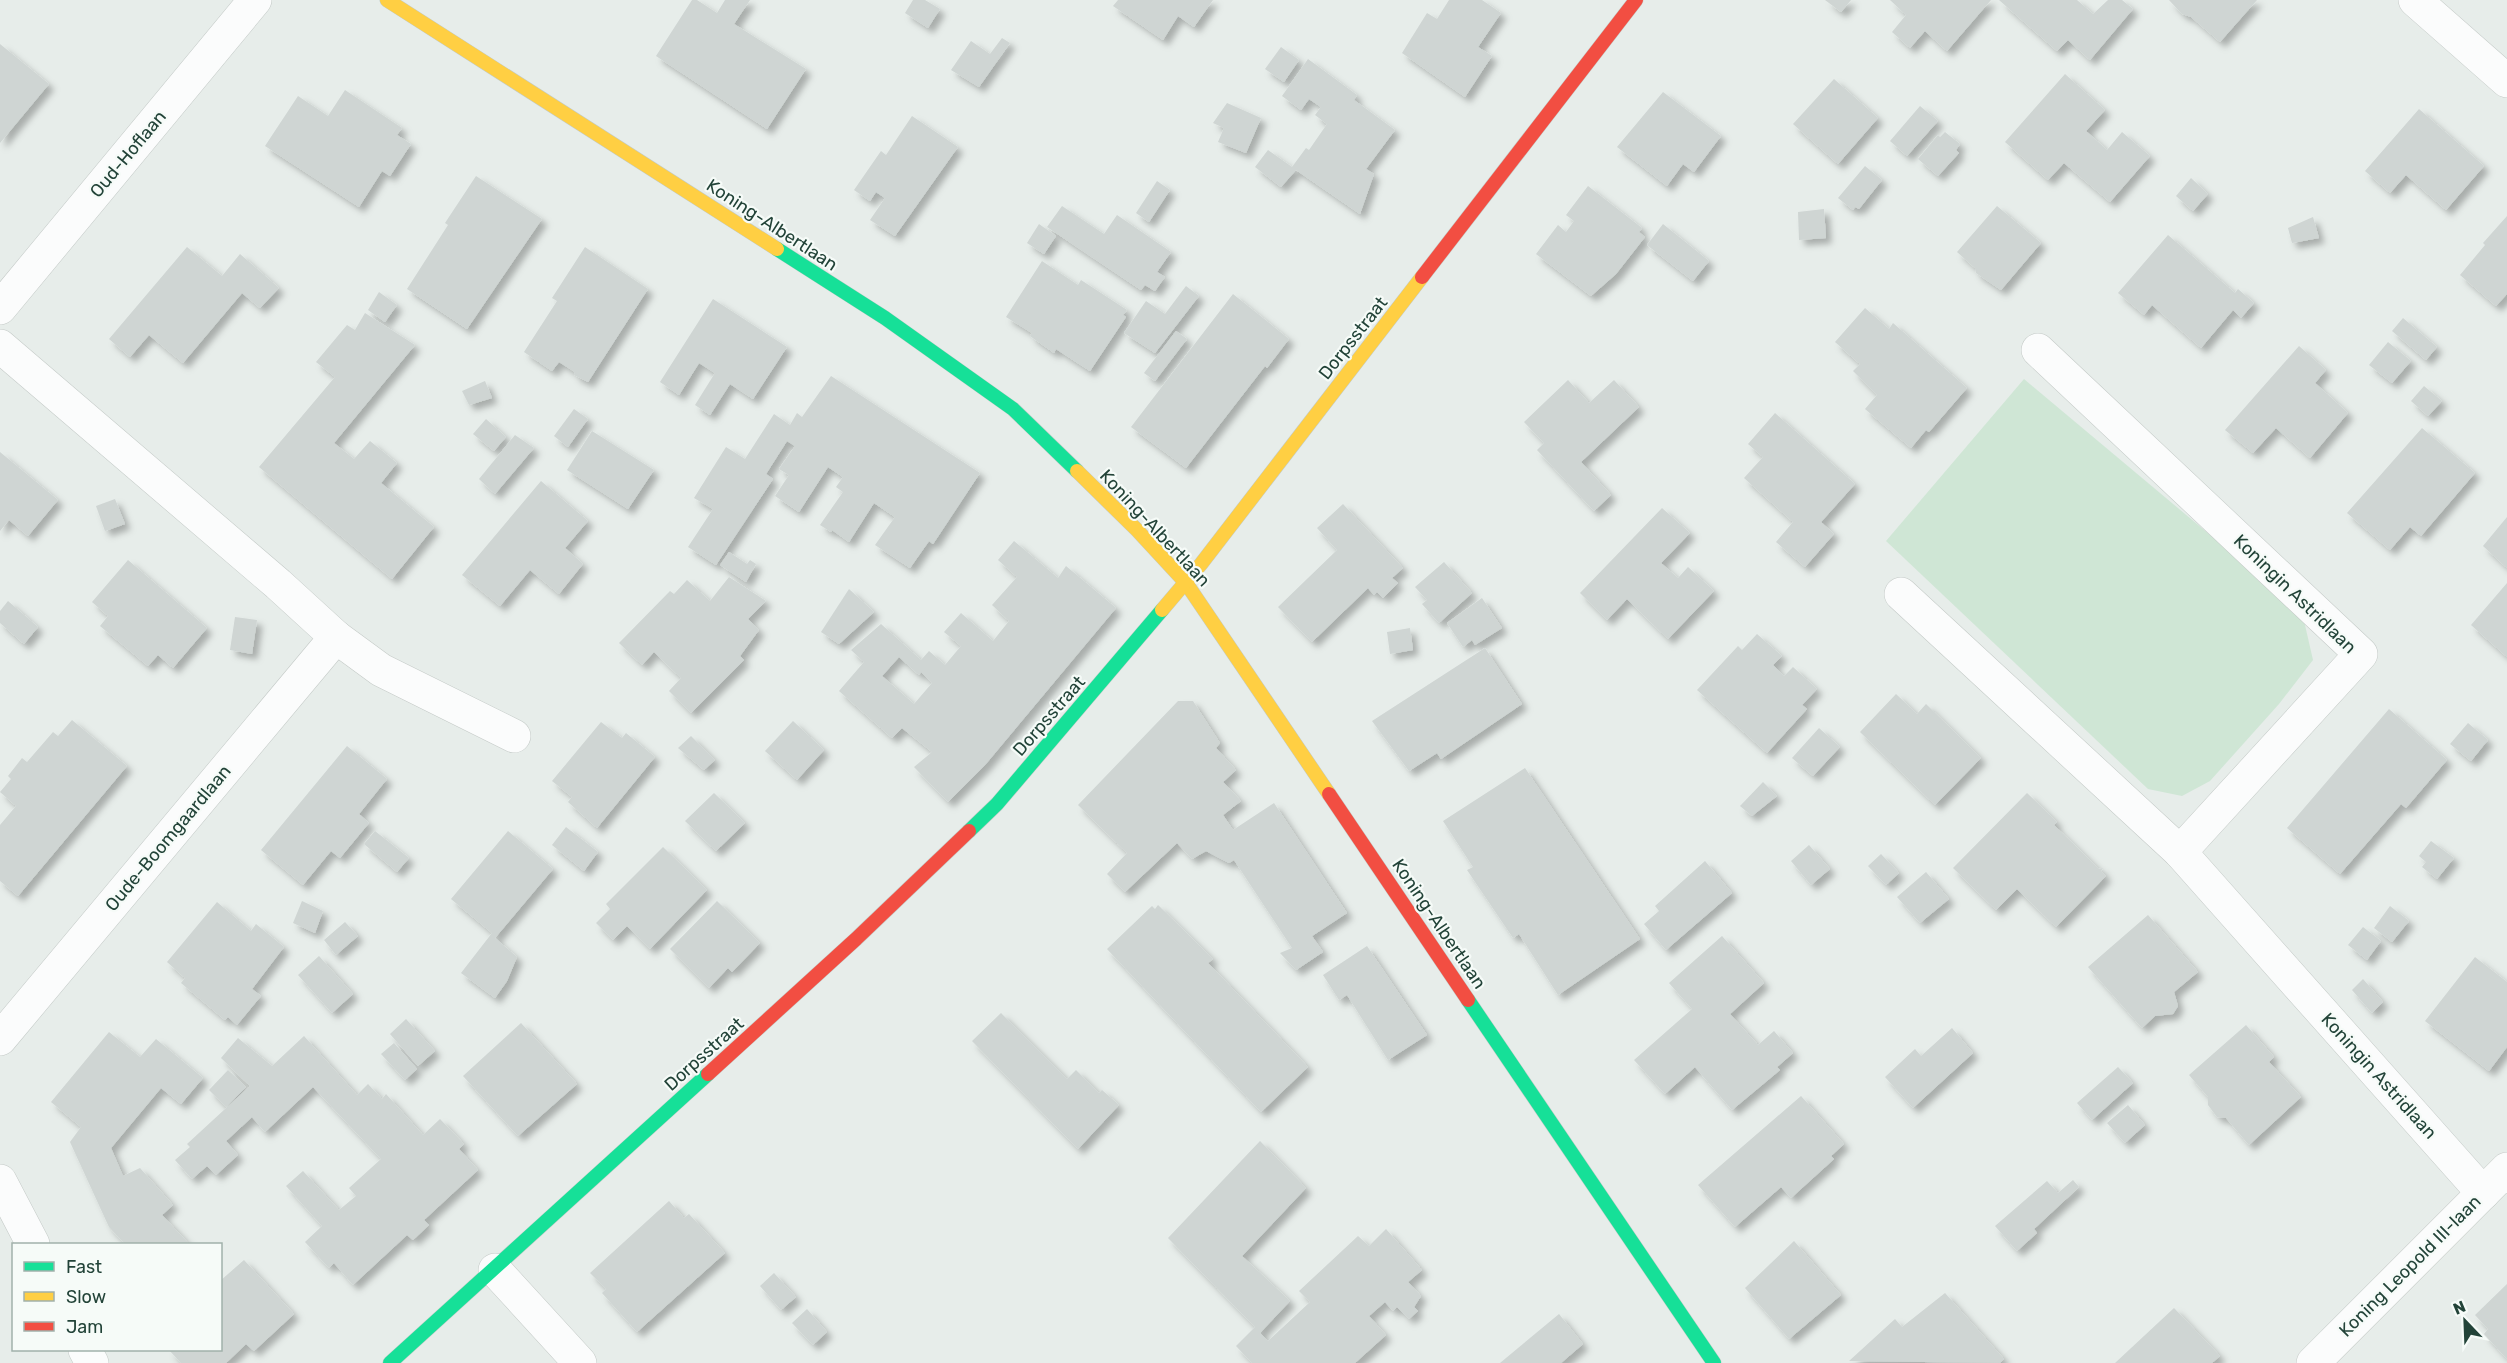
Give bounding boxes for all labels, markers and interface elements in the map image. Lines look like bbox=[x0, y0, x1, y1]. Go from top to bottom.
street label: Oud-Hoflaan bbox=[85, 106, 171, 202]
street label: Koning-Albertlaan bbox=[702, 174, 842, 276]
street label: Dorpsstraat bbox=[1314, 292, 1392, 384]
street label: Koning-Albertlaan bbox=[1095, 465, 1215, 591]
street label: Koningin Astridlaan bbox=[2229, 530, 2361, 658]
street label: Dorpsstraat bbox=[1008, 671, 1090, 761]
street label: Oude-Boomgaardlaan bbox=[100, 760, 236, 916]
street label: Koning-Albertlaan bbox=[1387, 855, 1491, 993]
street label: Koningin Astridlaan bbox=[2317, 1008, 2441, 1144]
street label: Dorpsstraat bbox=[660, 1013, 748, 1095]
street label: Koning Leopold III-laan bbox=[2335, 1191, 2485, 1341]
legend bbox=[12, 1243, 222, 1351]
text: Fast bbox=[66, 1256, 102, 1278]
text: Slow bbox=[66, 1286, 106, 1308]
north arrow bbox=[2435, 1291, 2495, 1351]
text: N bbox=[2450, 1297, 2468, 1319]
text: Jam bbox=[66, 1316, 103, 1338]

